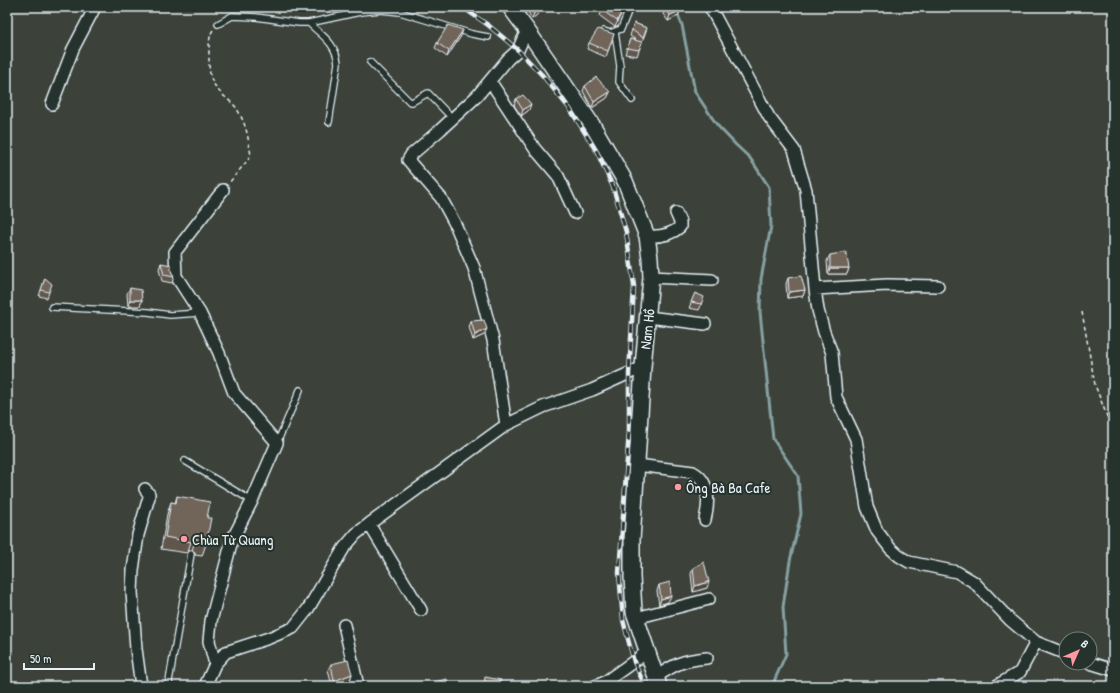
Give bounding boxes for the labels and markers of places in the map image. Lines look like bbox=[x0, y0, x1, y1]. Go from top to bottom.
place label: Ông Bà Ba Cafe bbox=[686, 477, 771, 498]
marker: Ông Bà Ba Cafe bbox=[673, 482, 683, 492]
place label: Chùa Từ Quang bbox=[192, 529, 274, 550]
marker: Chùa Từ Quang bbox=[179, 534, 189, 544]

